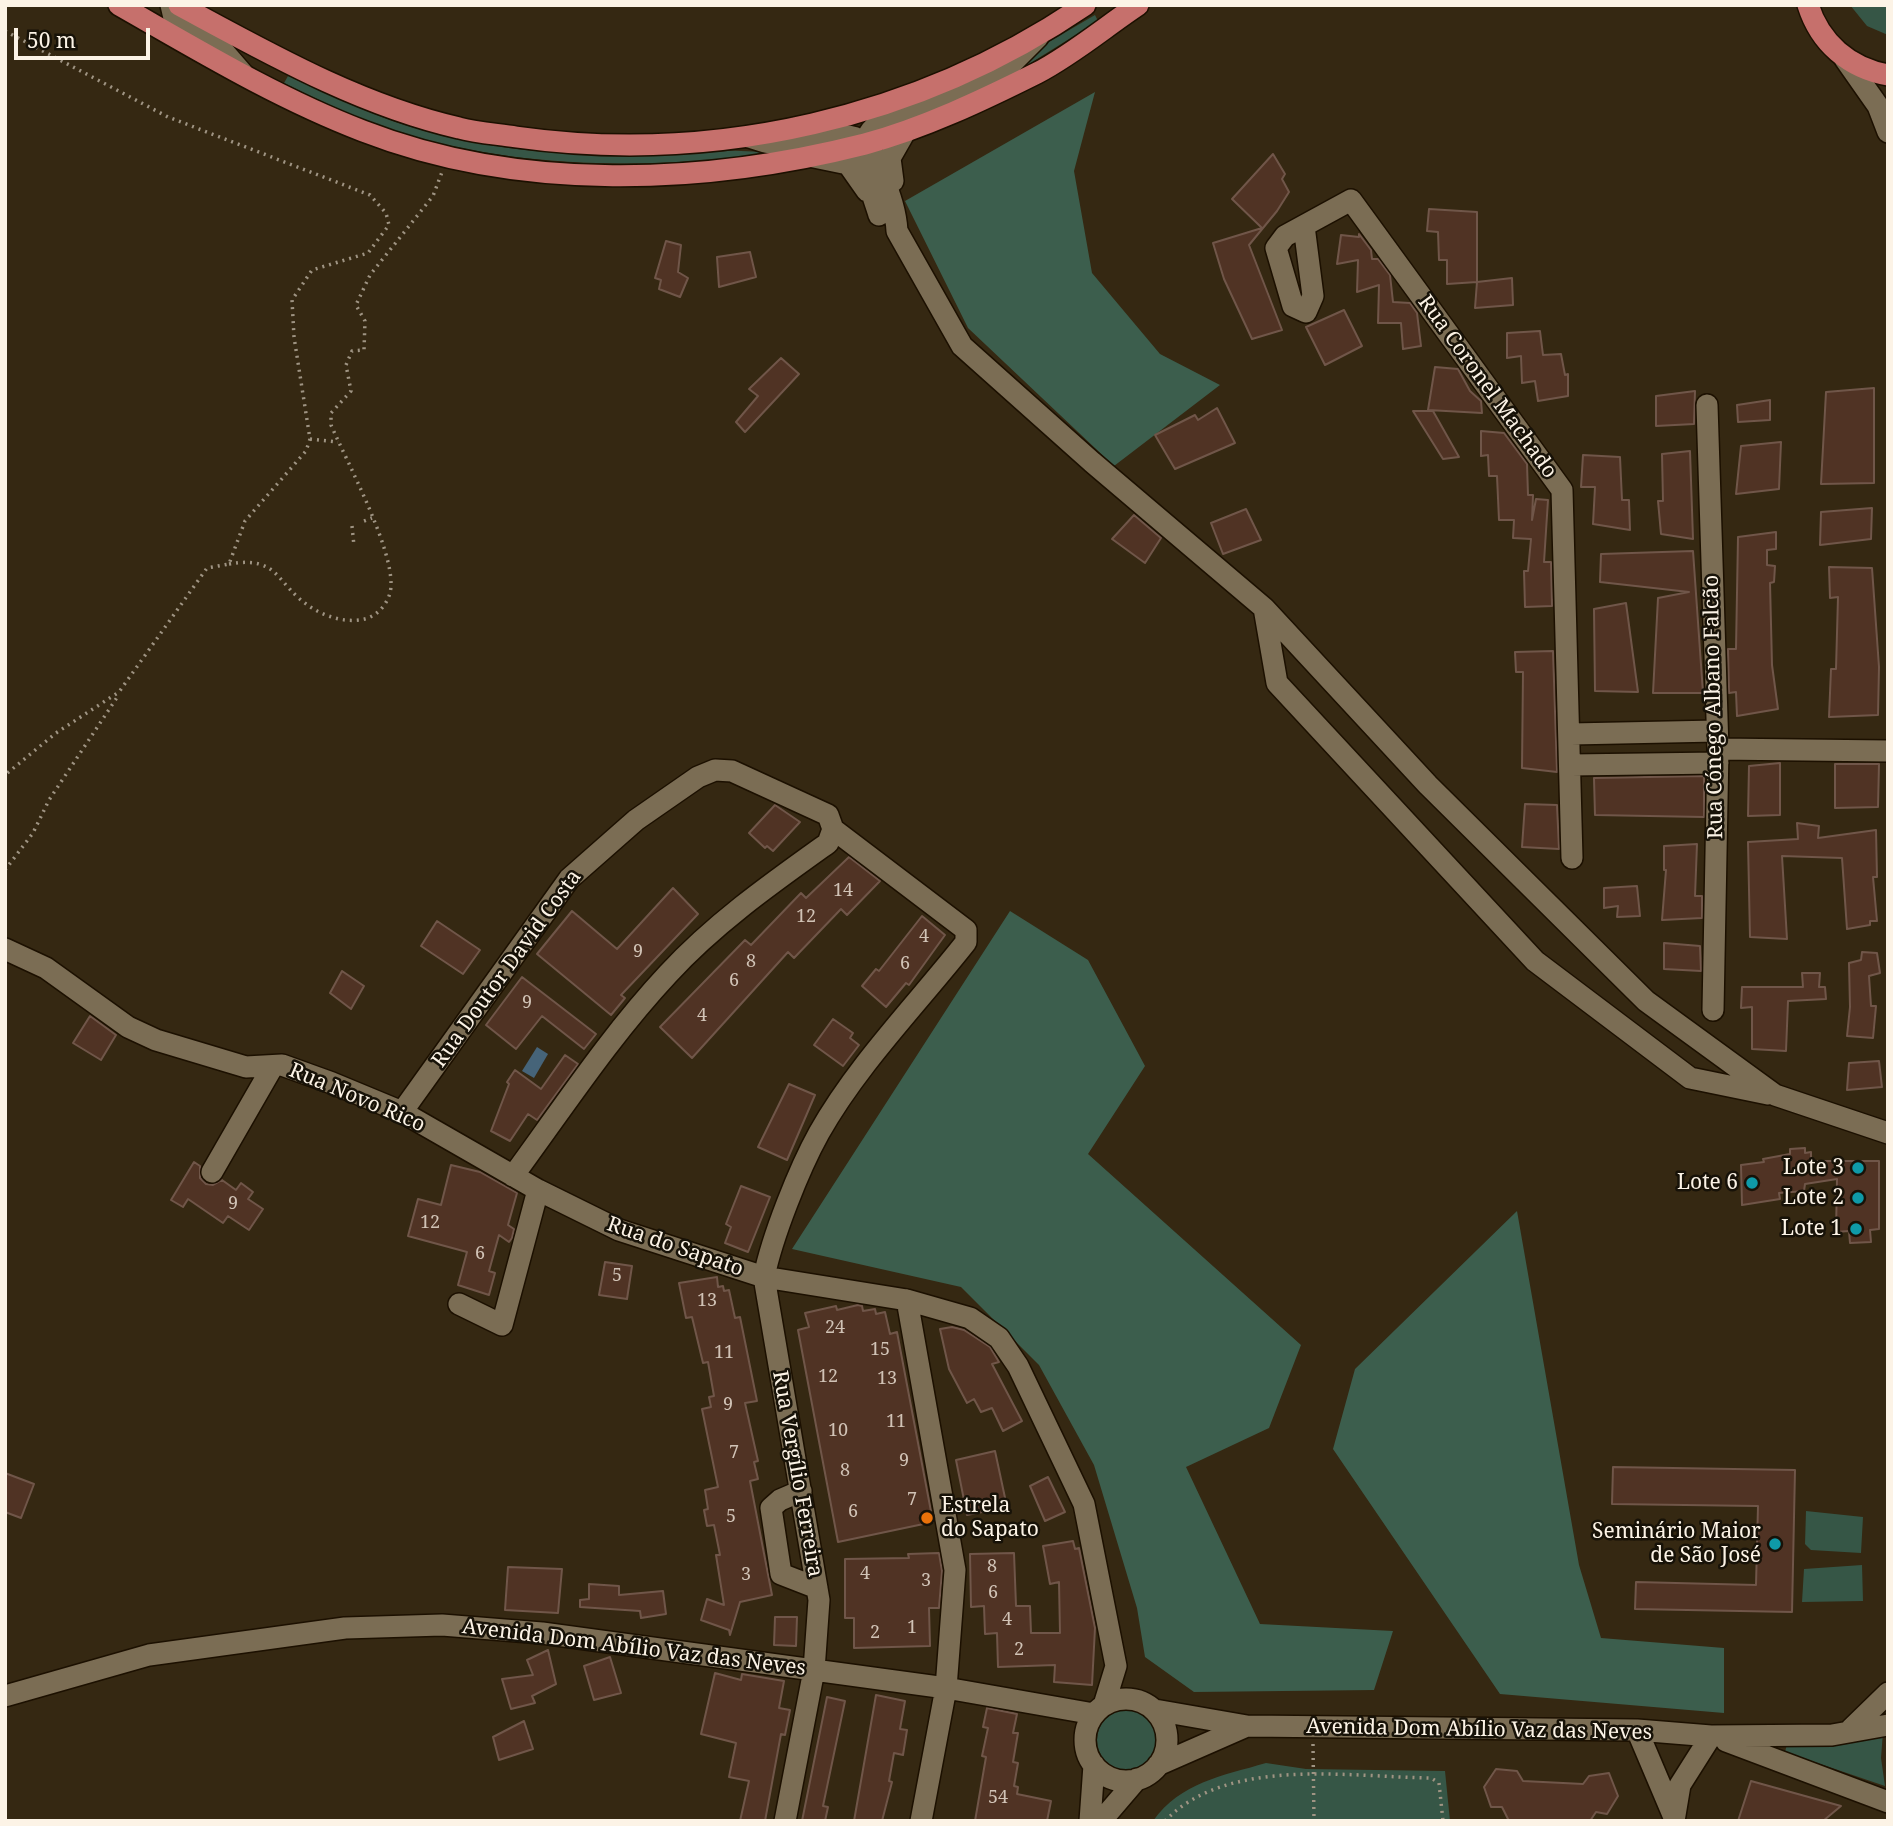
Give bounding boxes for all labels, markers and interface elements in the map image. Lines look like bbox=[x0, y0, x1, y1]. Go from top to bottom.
scale bar bbox=[18, 14, 154, 58]
text: 50 m bbox=[27, 26, 76, 54]
street label: Rua Coronel Machado bbox=[1412, 291, 1562, 483]
street label: Rua Cónego Albano Falcão bbox=[1699, 575, 1729, 839]
street label: Rua Doutor David Costa bbox=[427, 865, 587, 1073]
house number: 14 bbox=[833, 880, 853, 902]
house number: 12 bbox=[796, 906, 816, 928]
house number: 4 bbox=[919, 926, 929, 948]
house number: 9 bbox=[633, 941, 643, 963]
house number: 8 bbox=[746, 951, 756, 973]
house number: 6 bbox=[900, 953, 910, 975]
house number: 6 bbox=[729, 970, 739, 992]
house number: 9 bbox=[522, 992, 532, 1014]
house number: 4 bbox=[697, 1005, 707, 1027]
street label: Rua Novo Rico bbox=[285, 1058, 429, 1138]
place label: Lote 3 bbox=[1783, 1155, 1844, 1181]
marker: Lote 3 bbox=[1850, 1160, 1866, 1176]
place label: Lote 6 bbox=[1677, 1170, 1738, 1196]
marker: Lote 6 bbox=[1744, 1175, 1760, 1191]
place label: Lote 2 bbox=[1783, 1185, 1844, 1211]
marker: Lote 2 bbox=[1850, 1190, 1866, 1206]
house number: 9 bbox=[228, 1193, 238, 1215]
house number: 12 bbox=[420, 1212, 440, 1234]
street label: Rua do Sapato bbox=[604, 1212, 746, 1282]
place label: Lote 1 bbox=[1781, 1216, 1842, 1242]
marker: Lote 1 bbox=[1848, 1221, 1864, 1237]
house number: 6 bbox=[475, 1243, 485, 1265]
house number: 5 bbox=[612, 1265, 622, 1287]
house number: 13 bbox=[697, 1290, 717, 1312]
house number: 24 bbox=[825, 1317, 845, 1339]
house number: 15 bbox=[870, 1339, 890, 1361]
house number: 11 bbox=[714, 1342, 734, 1364]
house number: 12 bbox=[818, 1366, 838, 1388]
house number: 13 bbox=[877, 1368, 897, 1390]
street label: Rua Vergílio Ferreira bbox=[766, 1369, 828, 1579]
house number: 9 bbox=[723, 1394, 733, 1416]
house number: 11 bbox=[886, 1411, 906, 1433]
house number: 10 bbox=[828, 1420, 848, 1442]
house number: 7 bbox=[729, 1442, 739, 1464]
house number: 9 bbox=[899, 1450, 909, 1472]
house number: 8 bbox=[840, 1460, 850, 1482]
house number: 7 bbox=[907, 1489, 917, 1511]
place label: Estrela do Sapato bbox=[941, 1493, 1039, 1543]
house number: 6 bbox=[848, 1501, 858, 1523]
house number: 5 bbox=[726, 1506, 736, 1528]
marker: Estrela do Sapato bbox=[919, 1510, 935, 1526]
place label: Seminário Maior de São José bbox=[1592, 1519, 1761, 1569]
marker: Seminário Maior de São José bbox=[1767, 1536, 1783, 1552]
house number: 8 bbox=[987, 1556, 997, 1578]
house number: 4 bbox=[860, 1563, 870, 1585]
house number: 3 bbox=[741, 1564, 751, 1586]
house number: 3 bbox=[921, 1570, 931, 1592]
house number: 6 bbox=[988, 1582, 998, 1604]
house number: 4 bbox=[1002, 1609, 1012, 1631]
street label: Avenida Dom Abílio Vaz das Neves bbox=[461, 1614, 807, 1682]
house number: 1 bbox=[907, 1617, 917, 1639]
house number: 2 bbox=[870, 1622, 880, 1644]
house number: 2 bbox=[1014, 1639, 1024, 1661]
street label: Avenida Dom Abílio Vaz das Neves bbox=[1306, 1714, 1652, 1746]
house number: 54 bbox=[988, 1787, 1008, 1809]

